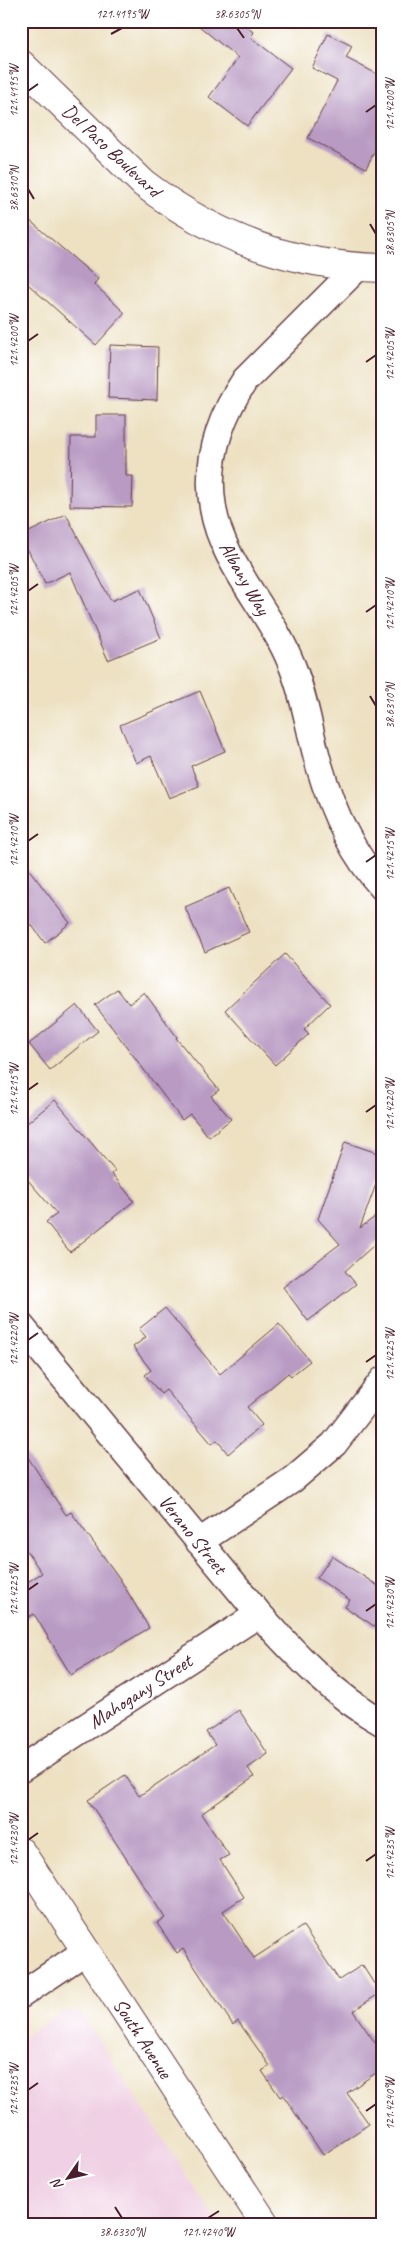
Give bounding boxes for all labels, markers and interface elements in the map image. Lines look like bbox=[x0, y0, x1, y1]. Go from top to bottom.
text: 121.4195°W bbox=[96, 6, 150, 22]
text: 38.6305°N bbox=[214, 6, 261, 22]
text: 121.4195°W bbox=[6, 63, 22, 117]
text: 121.4200°W bbox=[382, 77, 398, 131]
street label: Del Paso Boulevard bbox=[57, 98, 169, 205]
text: 38.6310°N bbox=[6, 165, 22, 212]
text: 38.6305°N bbox=[382, 210, 398, 257]
text: 121.4200°W bbox=[6, 313, 22, 367]
text: 121.4205°W bbox=[382, 327, 398, 381]
street label: Albany Way bbox=[214, 537, 276, 620]
text: 121.4205°W bbox=[6, 563, 22, 617]
text: 121.4210°W bbox=[382, 577, 398, 631]
text: 38.6310°N bbox=[382, 682, 398, 729]
text: 121.4210°W bbox=[6, 813, 22, 867]
text: 121.4215°W bbox=[382, 827, 398, 881]
text: 121.4215°W bbox=[6, 1062, 22, 1116]
text: 121.4220°W bbox=[382, 1077, 398, 1131]
text: 121.4220°W bbox=[6, 1312, 22, 1366]
text: 121.4225°W bbox=[382, 1327, 398, 1381]
street label: Verano Street bbox=[153, 1490, 234, 1581]
text: 121.4225°W bbox=[6, 1562, 22, 1616]
text: 121.4230°W bbox=[382, 1576, 398, 1630]
street label: Mahogany Street bbox=[84, 1647, 199, 1734]
text: 121.4230°W bbox=[6, 1812, 22, 1866]
text: 121.4235°W bbox=[382, 1826, 398, 1880]
street label: South Avenue bbox=[107, 1994, 178, 2084]
text: 121.4235°W bbox=[6, 2062, 22, 2116]
text: 121.4240°W bbox=[382, 2076, 398, 2130]
north arrow bbox=[42, 2152, 92, 2202]
text: N bbox=[47, 2175, 67, 2193]
text: 38.6330°N bbox=[99, 2224, 146, 2240]
text: 121.4240°W bbox=[182, 2224, 236, 2240]

